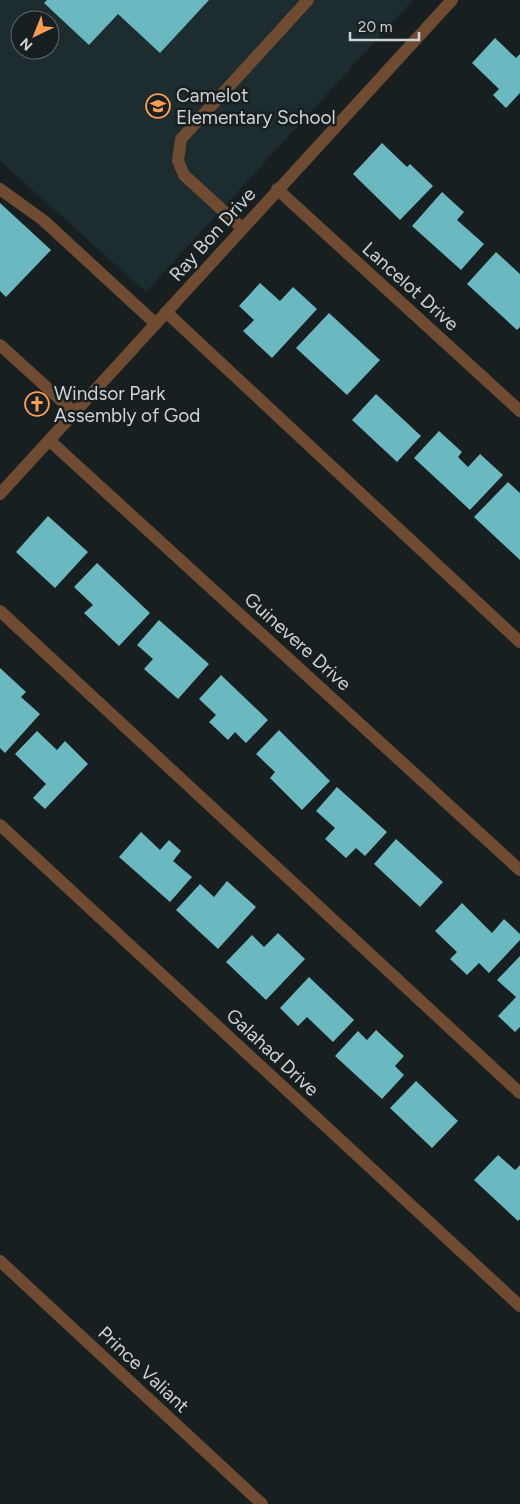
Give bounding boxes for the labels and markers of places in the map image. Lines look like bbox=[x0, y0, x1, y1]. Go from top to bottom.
place label: Camelot Elementary School bbox=[176, 84, 336, 129]
school or university icon: Camelot Elementary School bbox=[145, 93, 171, 119]
place label: Windsor Park Assembly of God bbox=[54, 382, 200, 427]
church icon: Windsor Park Assembly of God bbox=[24, 391, 50, 417]

